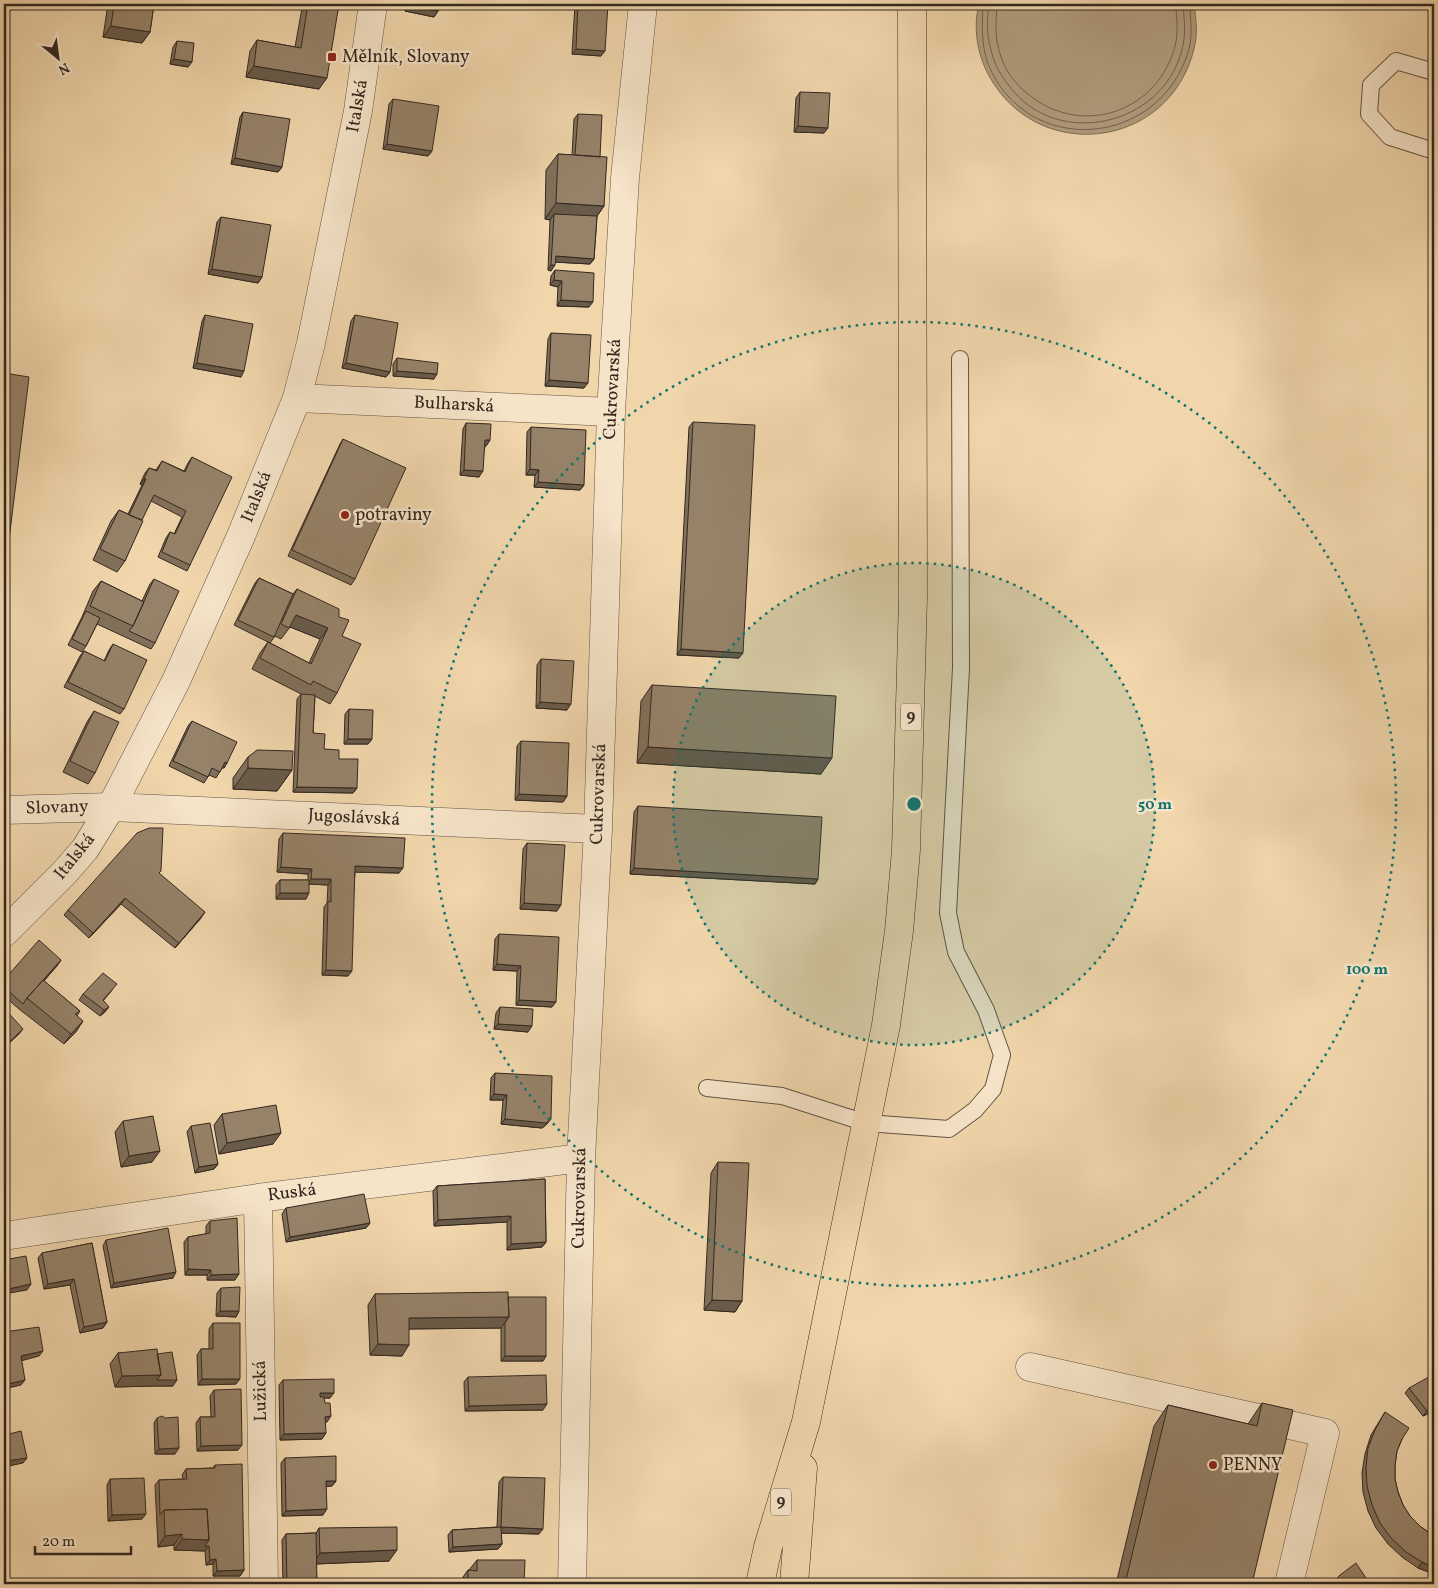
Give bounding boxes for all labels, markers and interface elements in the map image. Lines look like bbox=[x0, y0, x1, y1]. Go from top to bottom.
north arrow bbox=[32, 32, 82, 82]
place label: Mělník, Slovany bbox=[342, 45, 470, 70]
marker: Mělník, Slovany bbox=[326, 51, 338, 63]
text: N bbox=[55, 57, 73, 79]
street label: Italská bbox=[341, 77, 375, 135]
street label: Cukrovarská bbox=[598, 338, 628, 440]
street label: Bulharská bbox=[413, 390, 495, 420]
street label: Italská bbox=[235, 467, 279, 526]
place label: potraviny bbox=[355, 503, 432, 528]
marker: potraviny bbox=[339, 509, 351, 521]
road number: 9 bbox=[901, 704, 921, 730]
street label: Cukrovarská bbox=[585, 743, 613, 845]
street label: Slovany bbox=[25, 794, 89, 822]
centre of rings bbox=[905, 795, 923, 813]
text: 50 m bbox=[1138, 795, 1172, 816]
street label: Jugoslávská bbox=[307, 803, 401, 833]
street label: Italská bbox=[48, 828, 102, 886]
text: 100 m bbox=[1346, 960, 1389, 981]
street label: Cukrovarská bbox=[567, 1147, 593, 1249]
street label: Ruská bbox=[266, 1178, 318, 1208]
street label: Lužická bbox=[248, 1360, 274, 1422]
place label: PENNY bbox=[1223, 1453, 1282, 1478]
marker: PENNY bbox=[1207, 1459, 1219, 1471]
road number: 9 bbox=[771, 1488, 791, 1515]
scale bar bbox=[35, 1523, 131, 1555]
text: 20 m bbox=[42, 1532, 75, 1553]

